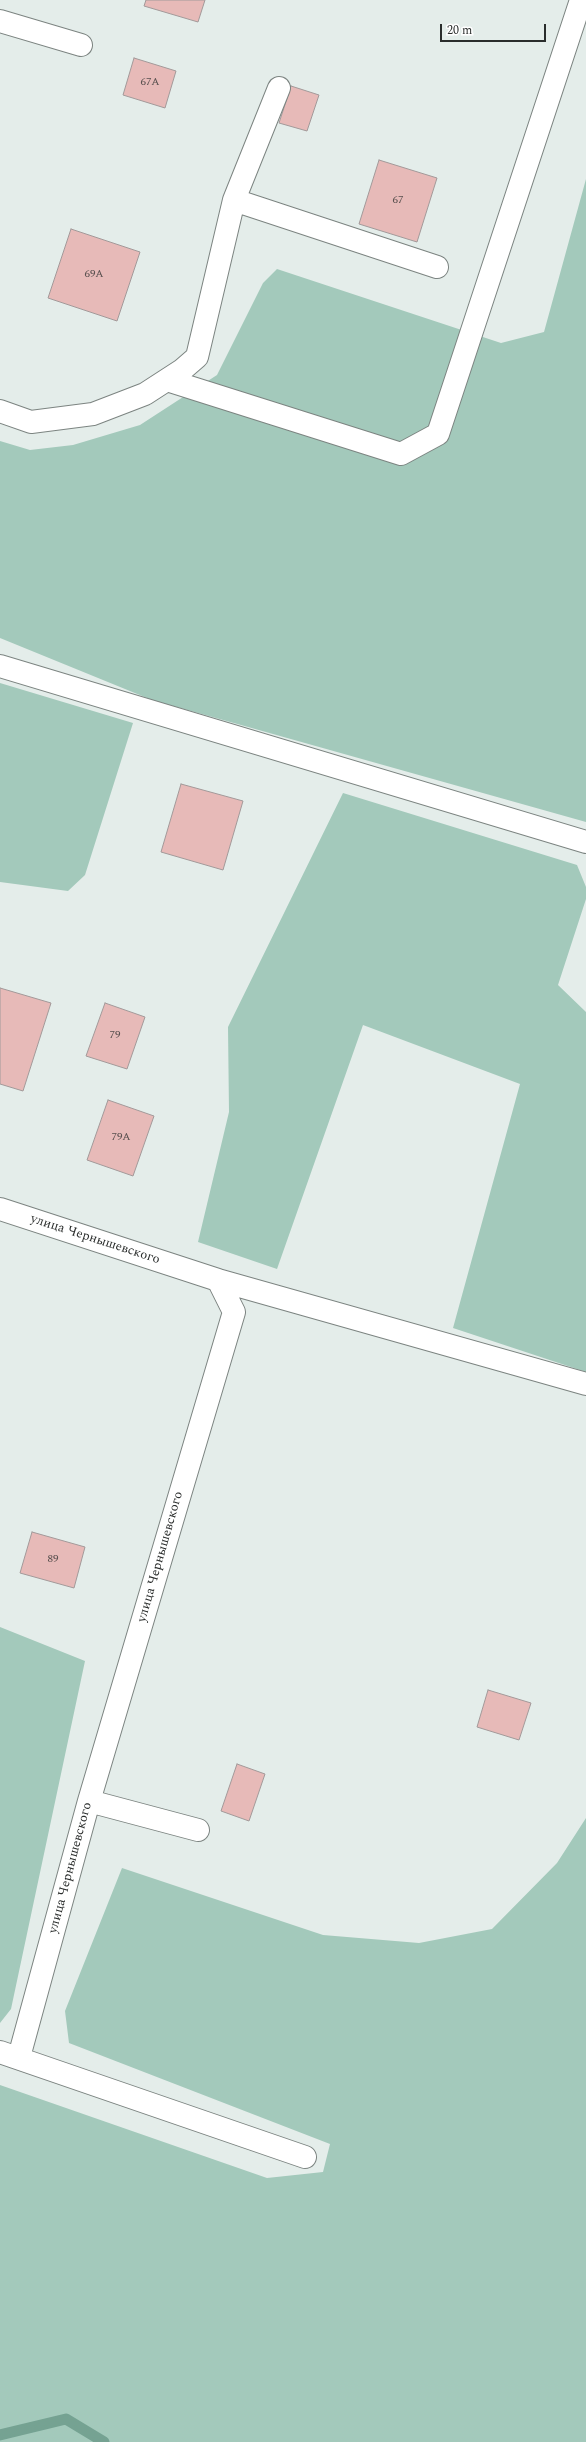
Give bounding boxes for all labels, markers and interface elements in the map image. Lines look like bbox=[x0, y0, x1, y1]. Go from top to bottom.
scale bar bbox=[442, 16, 548, 42]
text: 20 m bbox=[447, 21, 472, 40]
house number: 67А bbox=[140, 76, 160, 90]
house number: 67 bbox=[393, 194, 403, 208]
house number: 69А bbox=[84, 268, 104, 282]
house number: 79 bbox=[110, 1029, 120, 1043]
house number: 79А bbox=[111, 1131, 131, 1145]
street label: улица Чернышевского bbox=[28, 1212, 162, 1268]
street label: улица Чернышевского bbox=[135, 1490, 187, 1624]
house number: 89 bbox=[48, 1553, 58, 1567]
street label: улица Чернышевского bbox=[46, 1801, 96, 1935]

